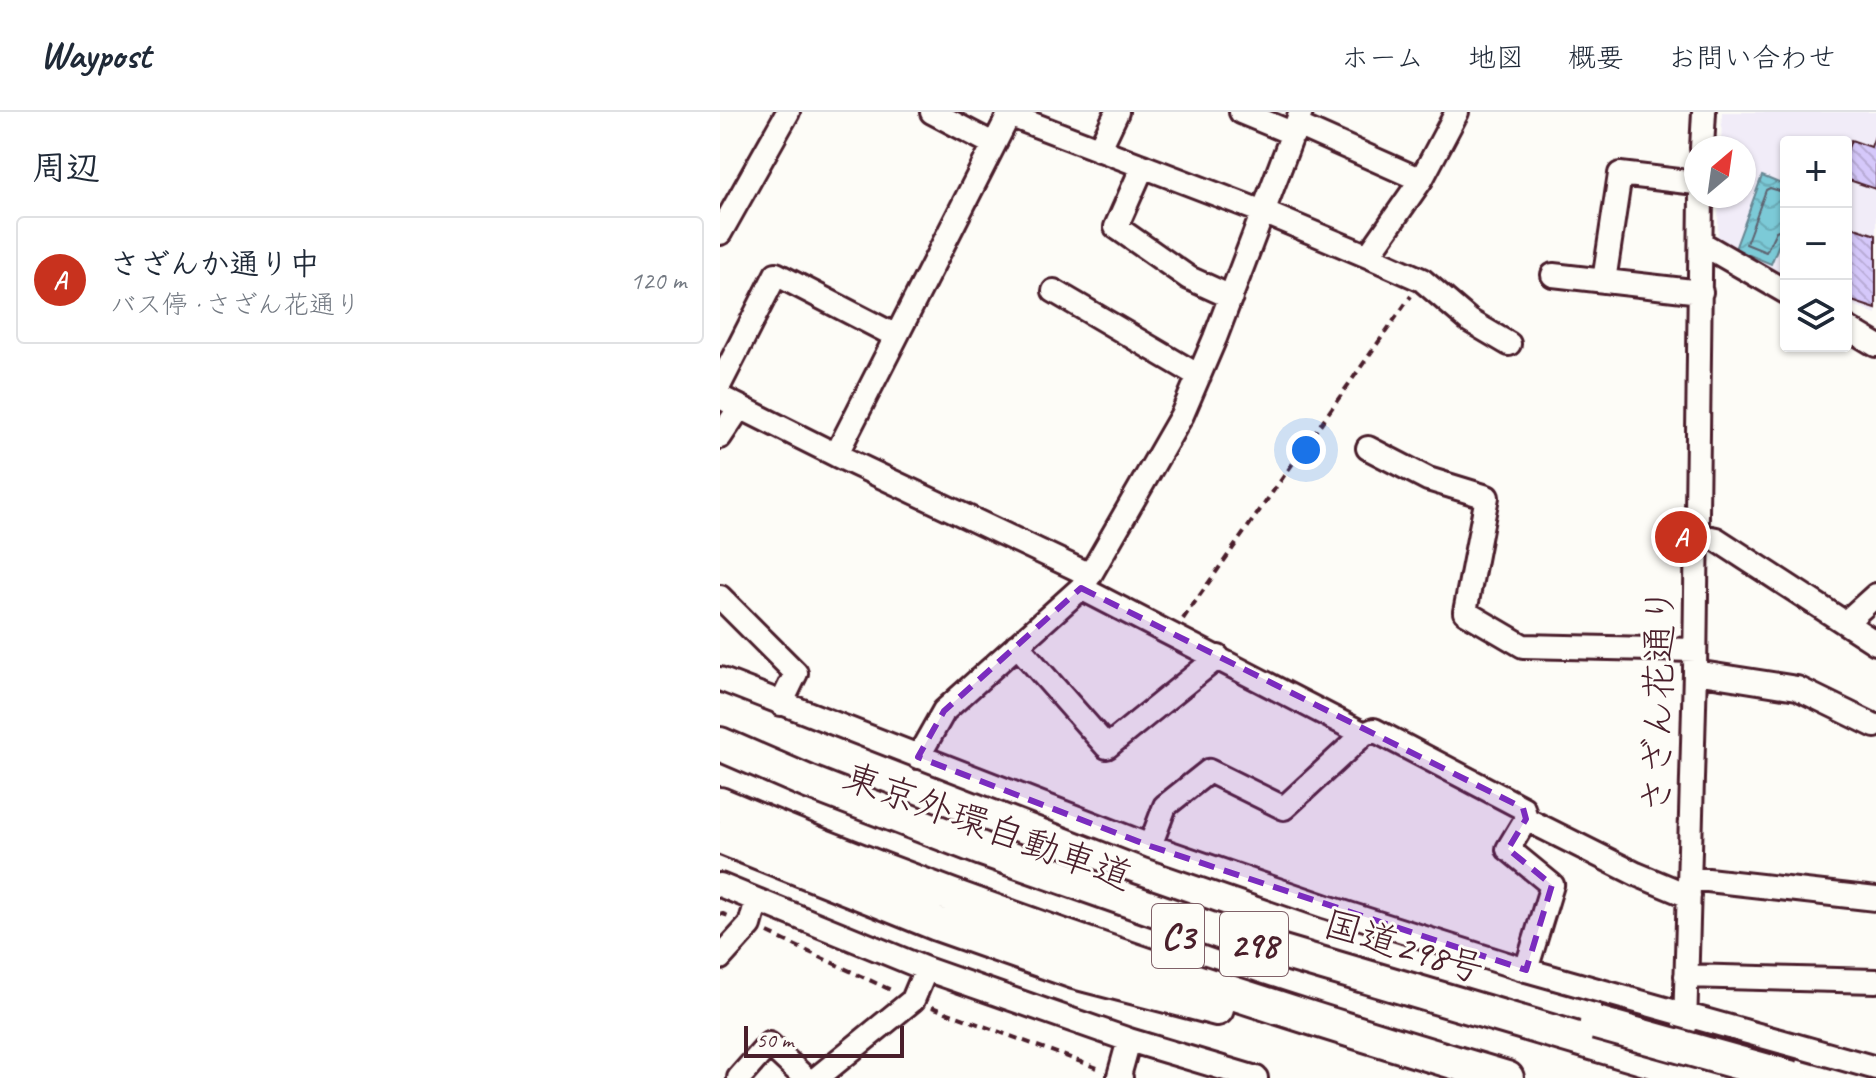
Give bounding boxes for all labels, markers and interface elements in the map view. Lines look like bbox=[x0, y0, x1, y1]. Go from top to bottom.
text: Waypost bbox=[40, 32, 151, 79]
text: ホーム bbox=[1341, 40, 1424, 75]
text: 地図 bbox=[1468, 40, 1524, 75]
text: 概要 bbox=[1568, 40, 1624, 75]
text: お問い合わせ bbox=[1668, 40, 1836, 75]
north arrow bbox=[1684, 136, 1756, 208]
map controls bbox=[1780, 136, 1852, 352]
button: + bbox=[1780, 136, 1852, 208]
text: 周辺 bbox=[32, 146, 100, 189]
button: − bbox=[1780, 208, 1852, 280]
text: さざんか通り中 bbox=[110, 245, 319, 283]
text: A bbox=[53, 264, 67, 297]
text: 120 m bbox=[630, 264, 686, 297]
button: layers bbox=[1780, 280, 1852, 352]
text: バス停 · さざん花通り bbox=[110, 288, 361, 321]
your location bbox=[1286, 430, 1326, 470]
pin: A bbox=[1655, 507, 1707, 567]
street label: さざん花通り bbox=[1633, 586, 1684, 814]
street label: 東京外環自動車道 bbox=[837, 752, 1139, 901]
street label: 国道298号 bbox=[1318, 900, 1490, 993]
road number: C3 bbox=[1152, 904, 1204, 968]
road number: 298 bbox=[1220, 912, 1288, 976]
scale bar bbox=[744, 1022, 904, 1058]
text: 50 m bbox=[756, 1026, 793, 1054]

